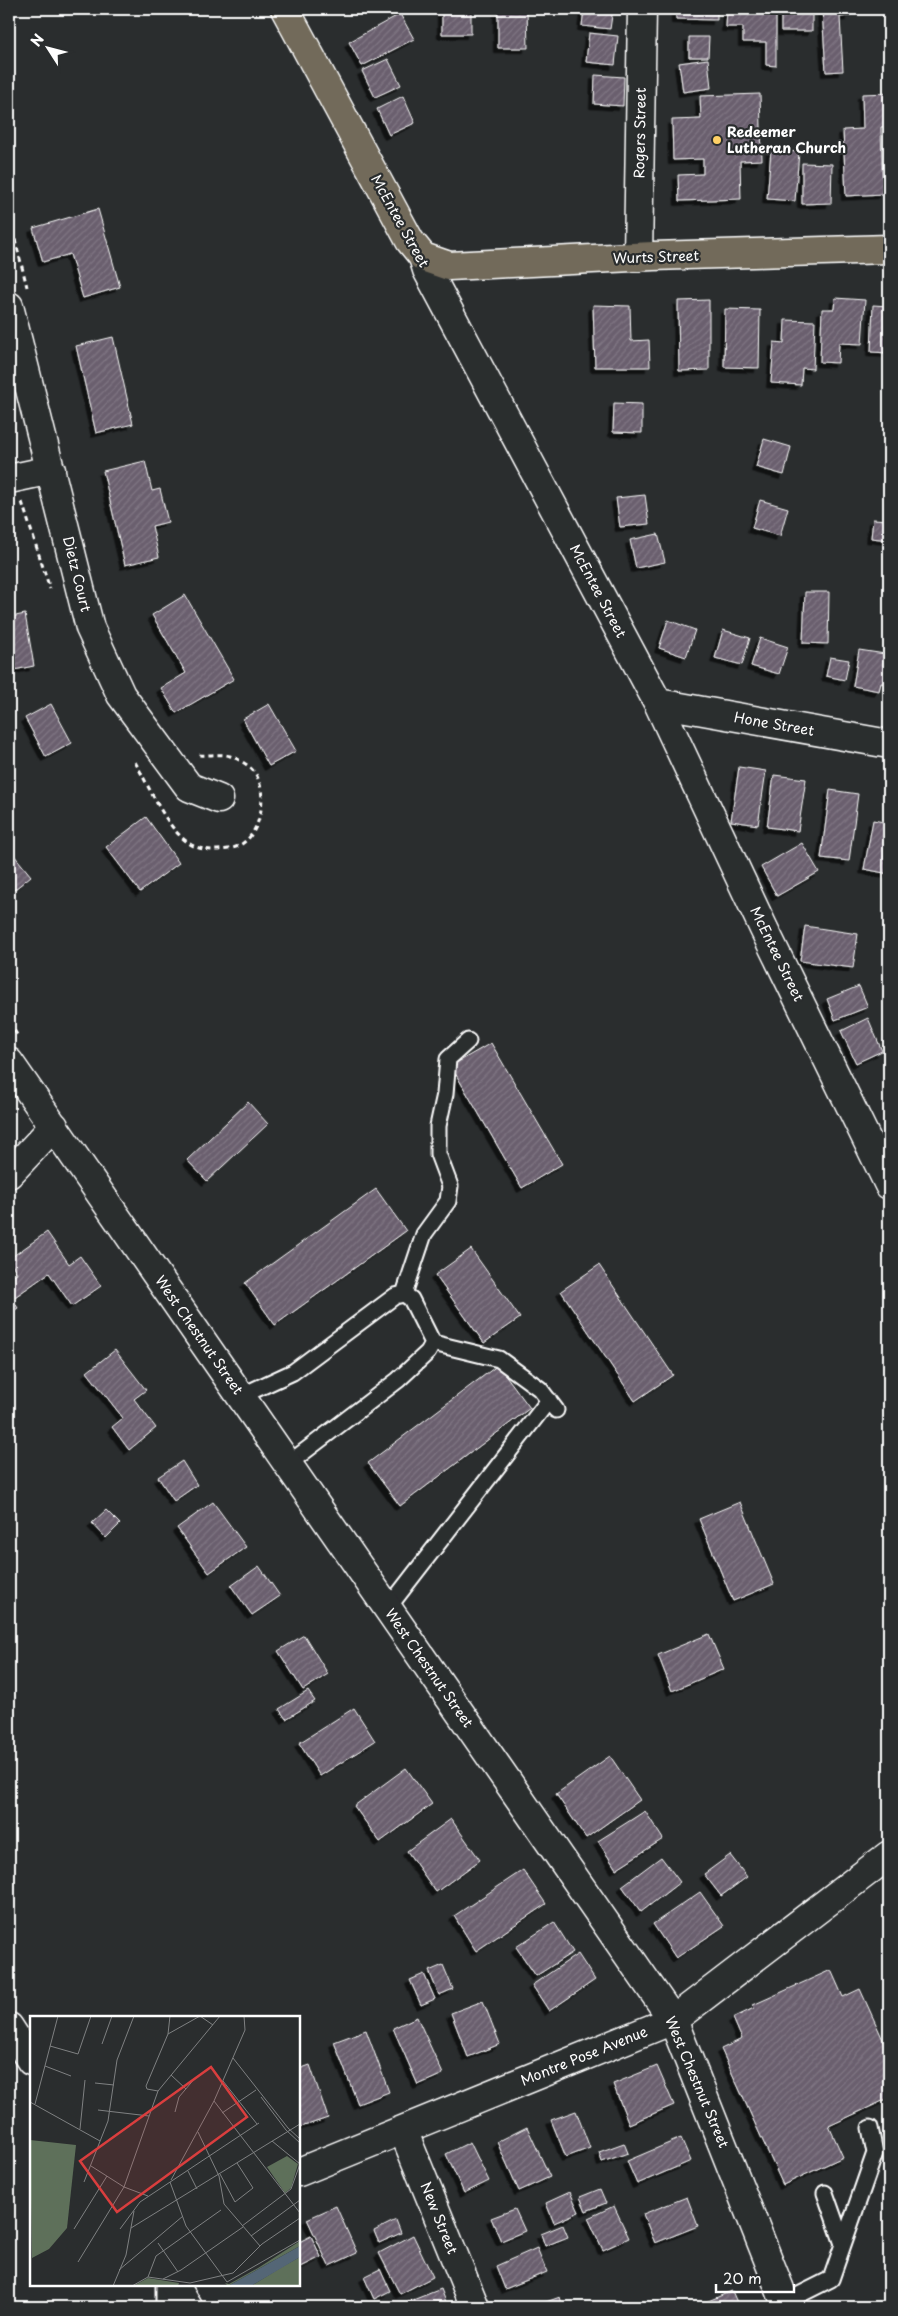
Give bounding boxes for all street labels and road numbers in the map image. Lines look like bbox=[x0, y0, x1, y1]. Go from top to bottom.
street label: Rogers Street bbox=[628, 87, 651, 179]
street label: McEntee Street bbox=[366, 170, 435, 271]
street label: Wurts Street bbox=[613, 244, 700, 268]
street label: Dietz Court bbox=[58, 534, 97, 614]
street label: McEntee Street bbox=[565, 540, 632, 642]
street label: Hone Street bbox=[732, 706, 816, 741]
street label: McEntee Street bbox=[745, 903, 810, 1005]
street label: West Chestnut Street bbox=[150, 1271, 249, 1399]
street label: West Chestnut Street bbox=[380, 1604, 479, 1732]
street label: West Chestnut Street bbox=[660, 2013, 735, 2151]
street label: Montre Pose Avenue bbox=[517, 2020, 651, 2091]
street label: New Street bbox=[415, 2178, 464, 2257]

